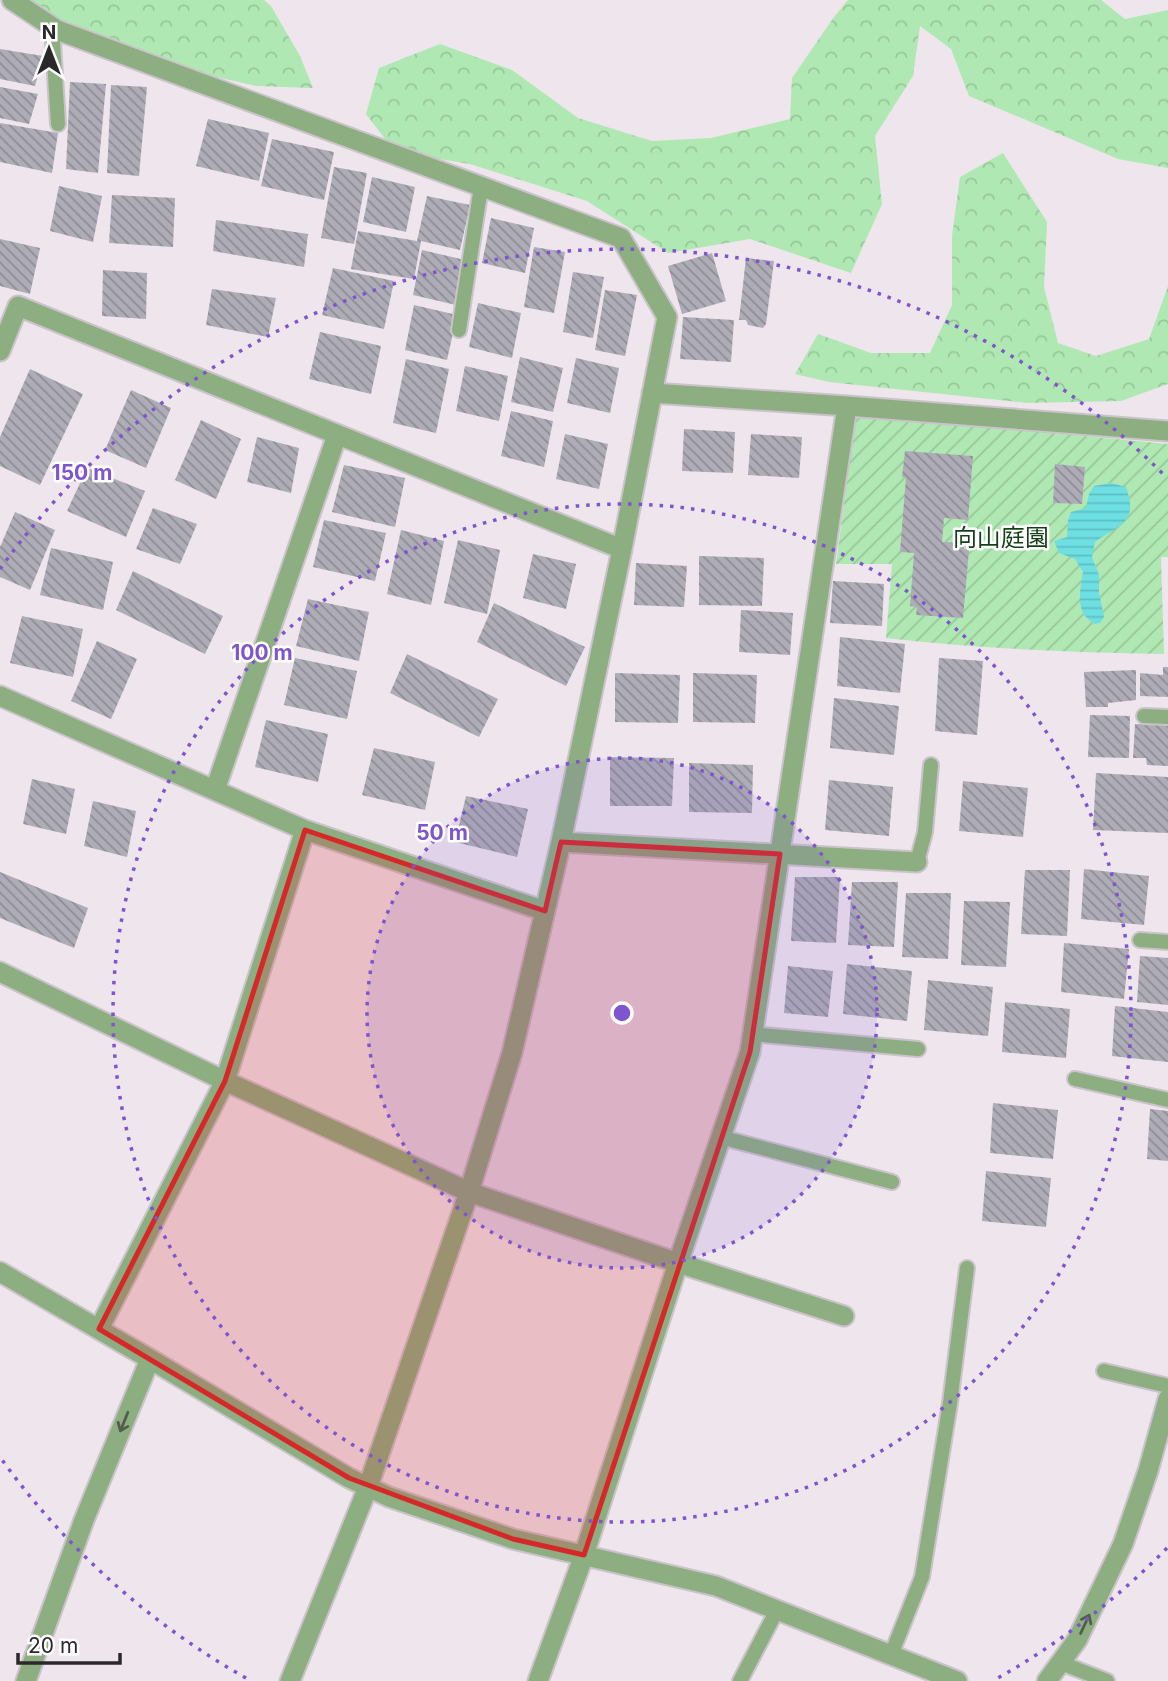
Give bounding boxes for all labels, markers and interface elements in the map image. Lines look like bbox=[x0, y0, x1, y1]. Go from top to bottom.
north arrow bbox=[14, 14, 84, 84]
text: N bbox=[42, 21, 56, 44]
text: 150 m bbox=[52, 460, 112, 485]
park label: 向山庭園 bbox=[953, 523, 1049, 552]
text: 100 m bbox=[231, 640, 293, 665]
text: 50 m bbox=[416, 820, 468, 845]
centre of rings bbox=[610, 1001, 634, 1025]
one-way arrow bbox=[117, 1411, 130, 1432]
one-way arrow bbox=[1078, 1614, 1092, 1635]
scale bar bbox=[18, 1622, 119, 1666]
text: 20 m bbox=[28, 1633, 78, 1658]

